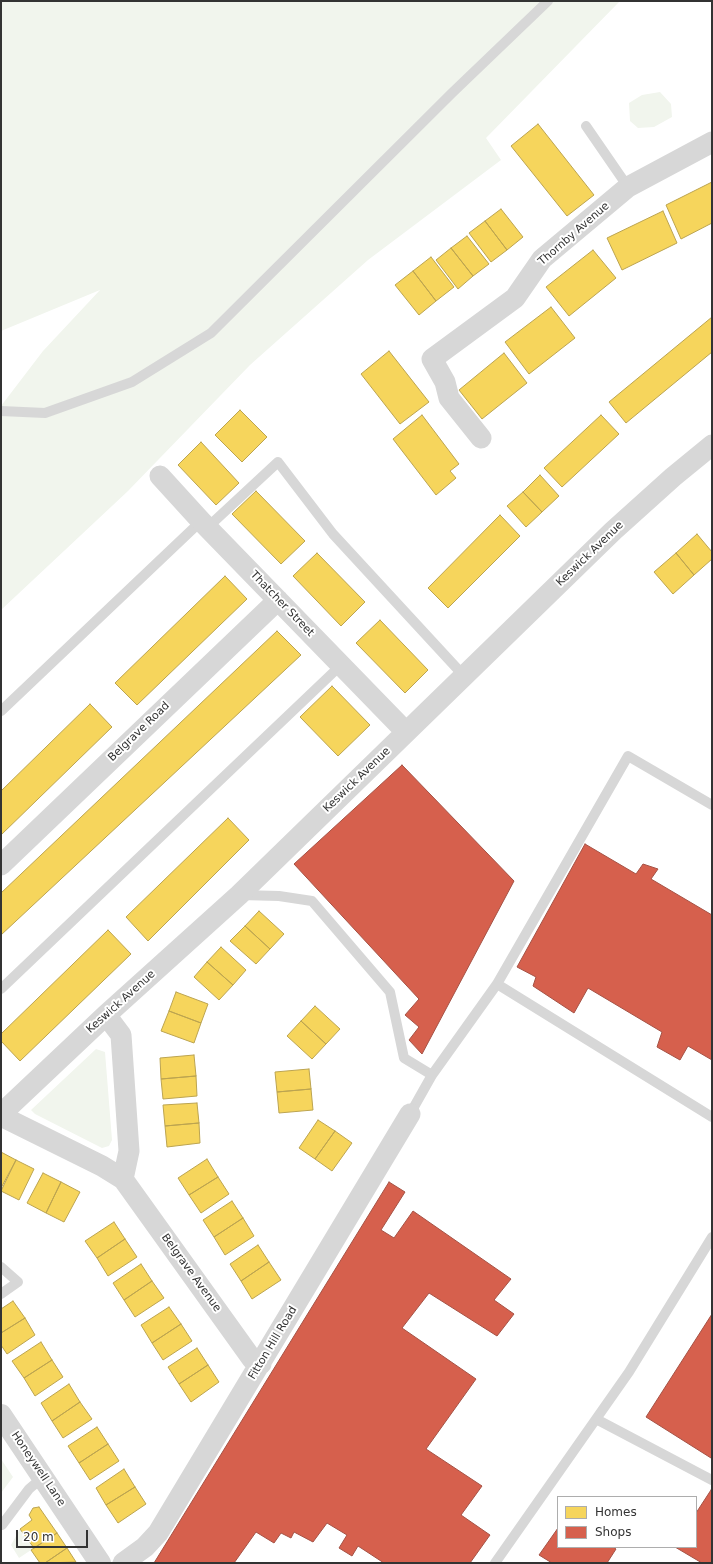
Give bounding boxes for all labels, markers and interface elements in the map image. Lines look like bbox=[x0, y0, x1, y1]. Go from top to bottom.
street label: Thornby Avenue bbox=[536, 200, 612, 268]
street label: Keswick Avenue bbox=[554, 519, 626, 589]
street label: Thatcher Street bbox=[247, 568, 317, 640]
street label: Belgrave Road bbox=[106, 699, 172, 765]
street label: Keswick Avenue bbox=[321, 745, 393, 815]
street label: Keswick Avenue bbox=[84, 968, 158, 1036]
street label: Belgrave Avenue bbox=[158, 1231, 224, 1315]
street label: Fitton Hill Road bbox=[246, 1304, 300, 1382]
street label: Honeywell Lane bbox=[8, 1429, 68, 1509]
legend bbox=[557, 1496, 697, 1548]
text: Homes bbox=[595, 1505, 637, 1519]
scale bar bbox=[18, 1522, 90, 1548]
text: Shops bbox=[595, 1525, 631, 1539]
text: 20 m bbox=[23, 1530, 54, 1544]

